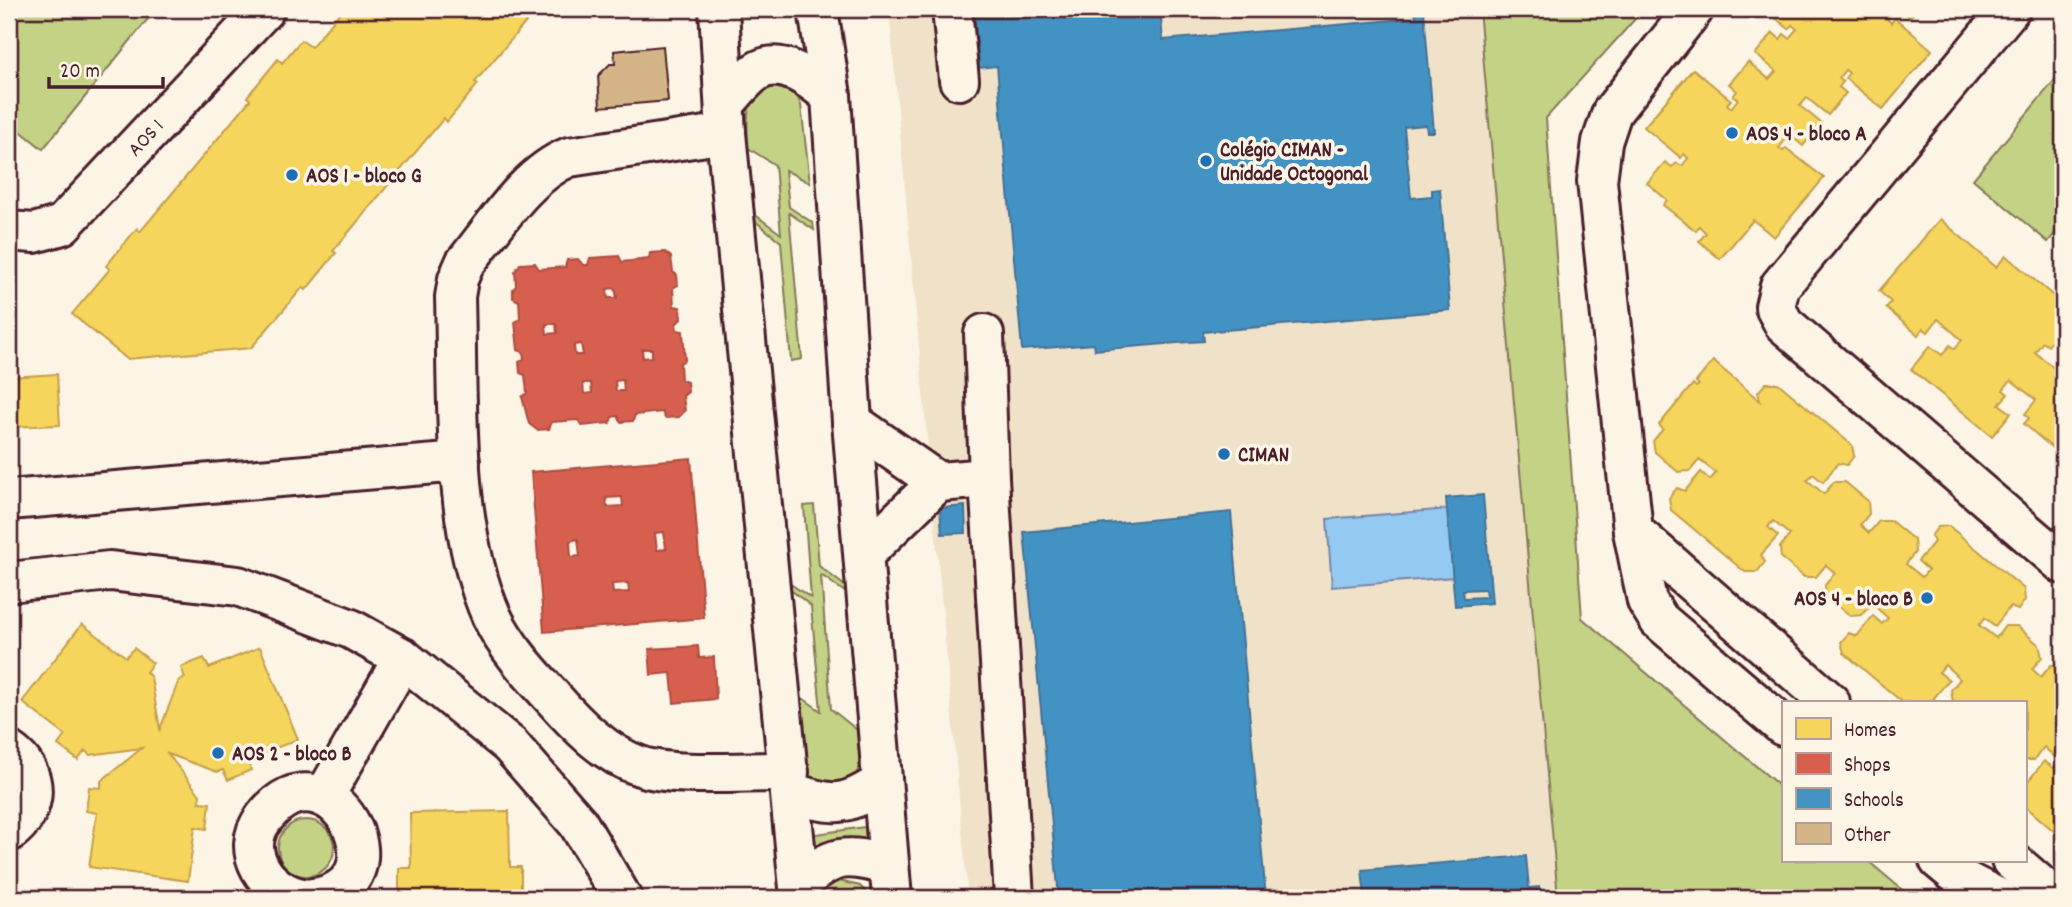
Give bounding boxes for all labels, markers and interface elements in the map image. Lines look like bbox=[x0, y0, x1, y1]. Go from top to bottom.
scale bar bbox=[49, 46, 163, 90]
text: 20 m bbox=[60, 58, 100, 88]
street label: AOS 1 bbox=[122, 113, 173, 165]
place label: AOS 4 - bloco A bbox=[1746, 121, 1867, 151]
marker: AOS 4 - bloco A bbox=[1724, 125, 1740, 141]
place label: Colégio CIMAN - Unidade Octogonal bbox=[1220, 137, 1369, 191]
marker: Colégio CIMAN - Unidade Octogonal bbox=[1198, 153, 1214, 169]
place label: AOS 1 - bloco G bbox=[306, 163, 422, 193]
marker: AOS 1 - bloco G bbox=[284, 167, 300, 183]
place label: CIMAN bbox=[1238, 442, 1289, 472]
marker: CIMAN bbox=[1216, 446, 1232, 462]
place label: AOS 4 - bloco B bbox=[1794, 586, 1913, 616]
marker: AOS 4 - bloco B bbox=[1919, 590, 1935, 606]
legend bbox=[1782, 701, 2026, 862]
text: Homes bbox=[1844, 717, 1897, 747]
place label: AOS 2 - bloco B bbox=[232, 741, 352, 771]
marker: AOS 2 - bloco B bbox=[210, 745, 226, 761]
text: Shops bbox=[1844, 752, 1891, 782]
text: Schools bbox=[1844, 787, 1904, 817]
text: Other bbox=[1844, 822, 1891, 852]

